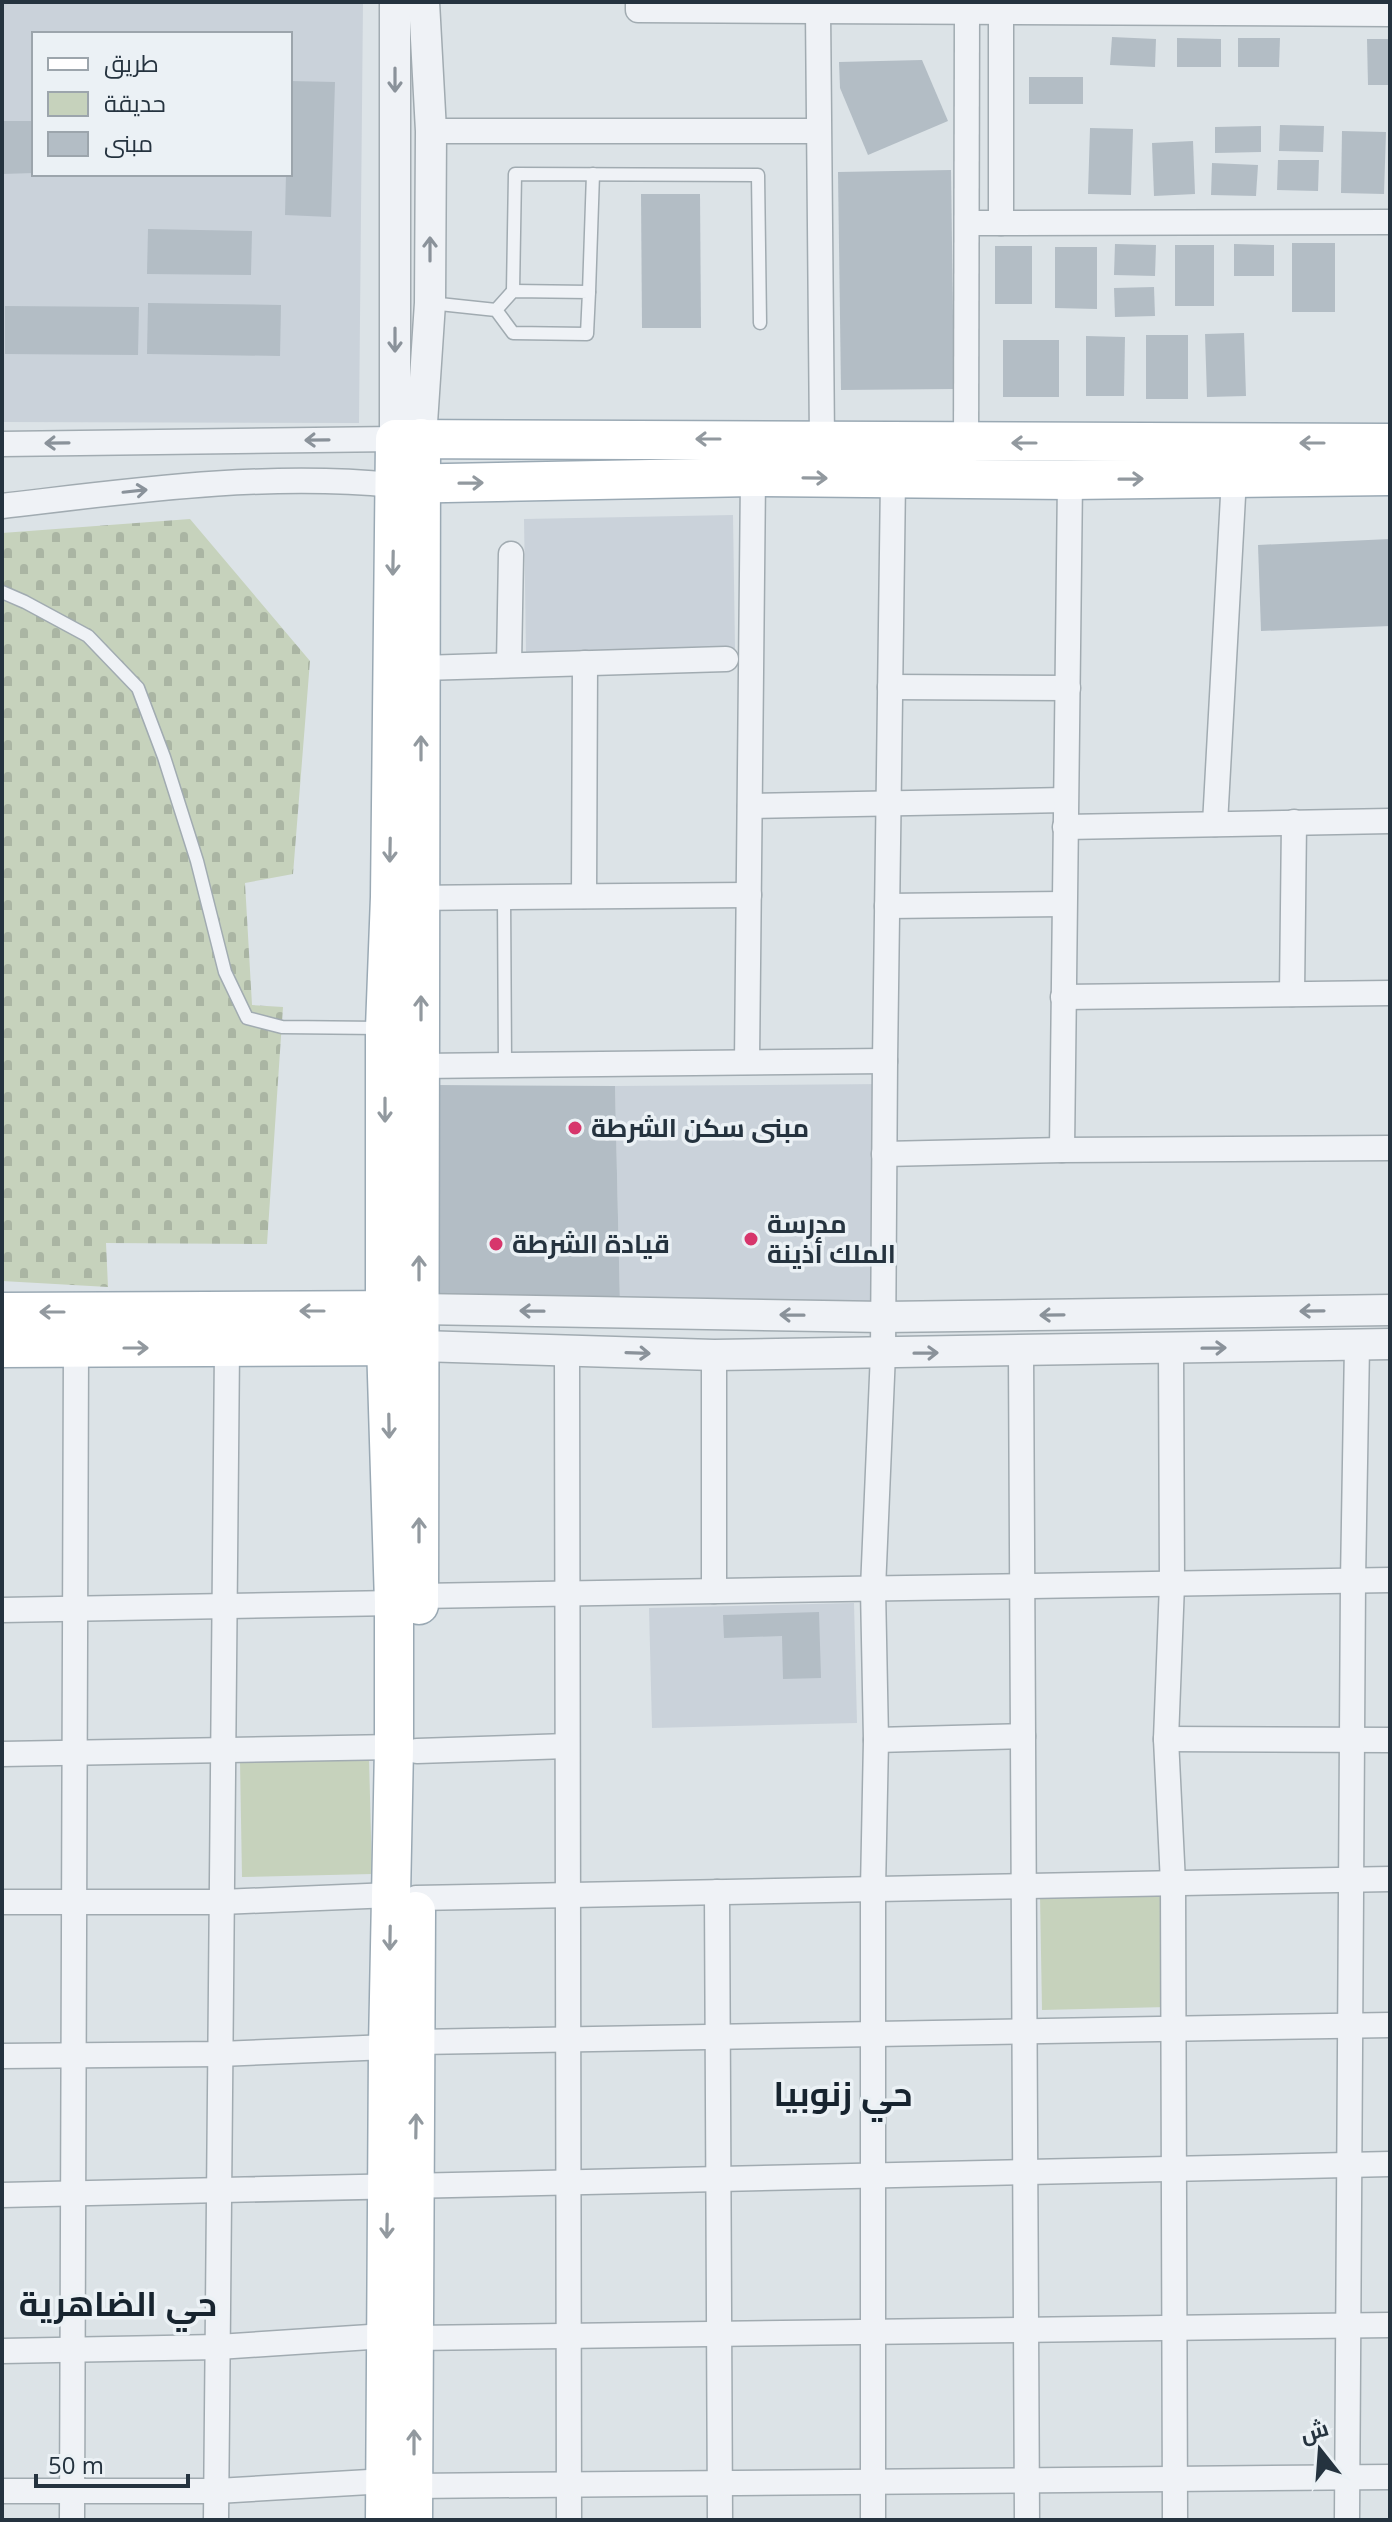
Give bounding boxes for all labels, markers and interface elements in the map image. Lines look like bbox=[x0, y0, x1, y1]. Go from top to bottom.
legend bbox=[32, 32, 292, 176]
text: طريق bbox=[104, 46, 159, 79]
one-way arrow bbox=[387, 66, 403, 93]
text: حديقة bbox=[104, 86, 166, 119]
text: مبنى bbox=[104, 126, 153, 159]
one-way arrow bbox=[422, 236, 438, 263]
one-way arrow bbox=[387, 326, 403, 353]
one-way arrow bbox=[695, 431, 722, 447]
one-way arrow bbox=[304, 432, 331, 448]
one-way arrow bbox=[44, 435, 71, 451]
one-way arrow bbox=[1011, 435, 1038, 451]
one-way arrow bbox=[1299, 435, 1326, 451]
one-way arrow bbox=[801, 470, 828, 486]
one-way arrow bbox=[1117, 471, 1144, 487]
one-way arrow bbox=[457, 475, 484, 490]
one-way arrow bbox=[121, 484, 148, 499]
one-way arrow bbox=[385, 549, 401, 576]
one-way arrow bbox=[413, 735, 429, 762]
one-way arrow bbox=[382, 836, 398, 863]
one-way arrow bbox=[413, 995, 429, 1022]
one-way arrow bbox=[377, 1096, 393, 1123]
place label: مبنى سكن الشرطة bbox=[591, 1109, 809, 1145]
marker: مبنى سكن الشرطة bbox=[566, 1119, 584, 1137]
place label: مدرسة الملك أذينة bbox=[767, 1205, 896, 1271]
place label: قيادة الشرطة bbox=[512, 1225, 670, 1261]
marker: مدرسة الملك أذينة bbox=[742, 1230, 760, 1248]
marker: قيادة الشرطة bbox=[487, 1235, 505, 1253]
one-way arrow bbox=[411, 1255, 427, 1282]
one-way arrow bbox=[299, 1303, 326, 1319]
one-way arrow bbox=[519, 1303, 546, 1319]
one-way arrow bbox=[39, 1304, 66, 1320]
one-way arrow bbox=[1299, 1304, 1326, 1319]
one-way arrow bbox=[1039, 1307, 1066, 1323]
one-way arrow bbox=[779, 1308, 806, 1323]
one-way arrow bbox=[122, 1340, 149, 1356]
one-way arrow bbox=[1200, 1340, 1227, 1355]
one-way arrow bbox=[624, 1345, 651, 1360]
one-way arrow bbox=[912, 1345, 939, 1361]
one-way arrow bbox=[381, 1412, 397, 1439]
one-way arrow bbox=[411, 1517, 427, 1544]
one-way arrow bbox=[382, 1924, 398, 1951]
district label: حي زنوبيا bbox=[773, 2070, 913, 2122]
one-way arrow bbox=[408, 2113, 423, 2140]
one-way arrow bbox=[379, 2212, 394, 2239]
district label: حي الضاهرية bbox=[19, 2280, 217, 2332]
north arrow bbox=[1280, 2410, 1360, 2490]
text: ش bbox=[1296, 2411, 1332, 2448]
one-way arrow bbox=[406, 2429, 422, 2456]
scale bar bbox=[36, 2438, 188, 2488]
text: 50 m bbox=[48, 2448, 104, 2481]

